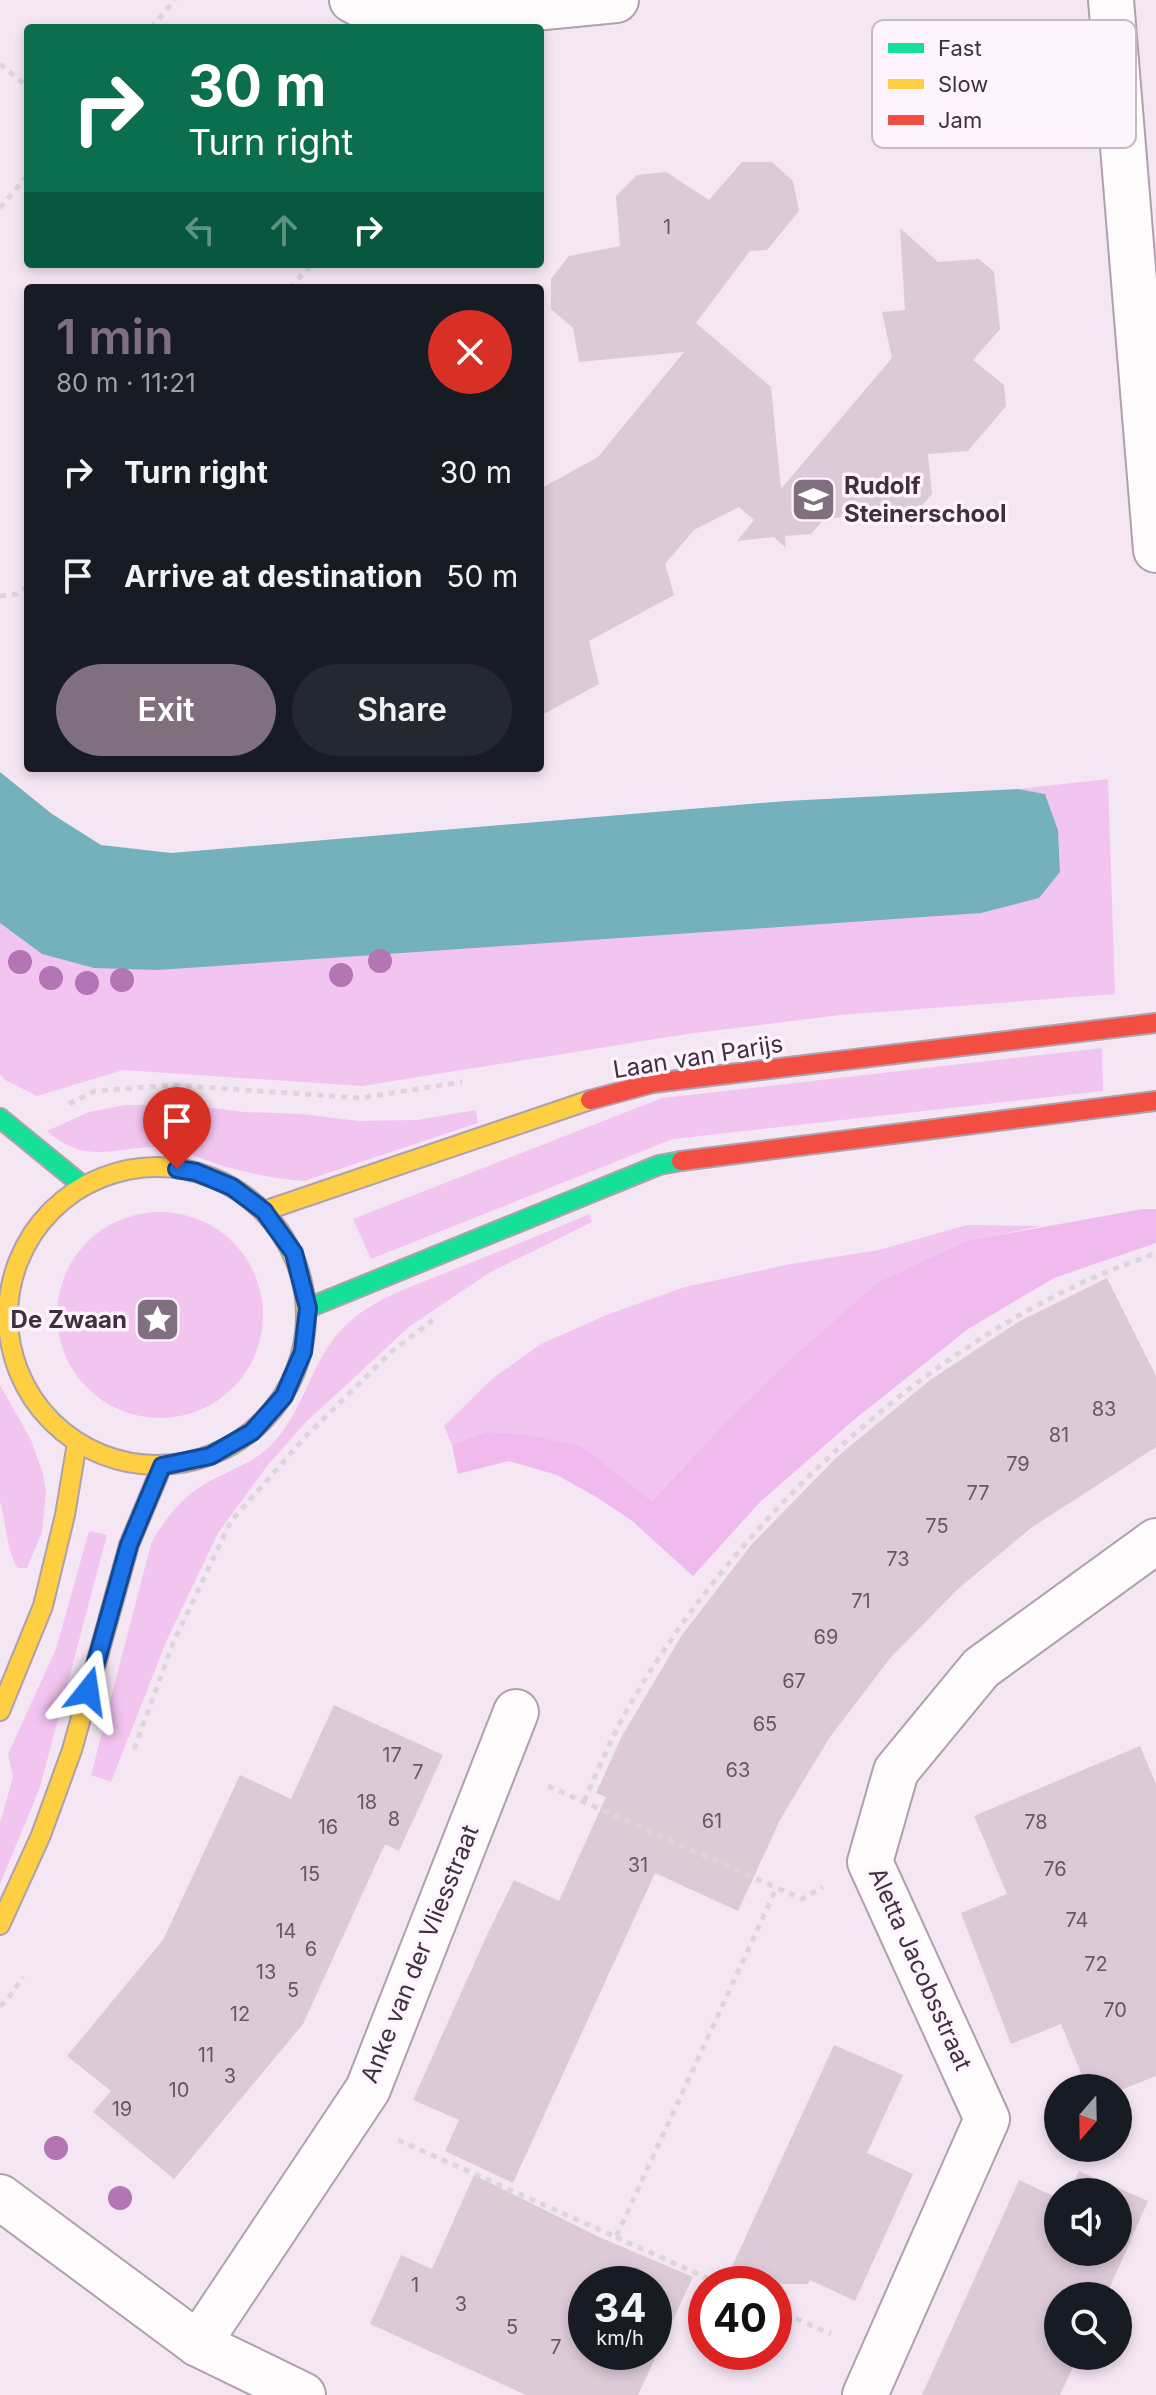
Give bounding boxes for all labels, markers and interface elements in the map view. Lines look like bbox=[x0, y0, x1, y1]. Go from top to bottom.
legend bbox=[872, 20, 1136, 148]
text: Fast bbox=[938, 35, 982, 61]
text: 30 m bbox=[188, 52, 326, 120]
icon: right bbox=[56, 56, 160, 160]
text: Slow bbox=[938, 71, 988, 97]
text: Jam bbox=[938, 107, 982, 133]
text: Turn right bbox=[188, 120, 353, 164]
icon: left bbox=[178, 208, 222, 252]
icon: ahead bbox=[262, 208, 306, 252]
icon: right bbox=[346, 208, 390, 252]
house number: 1 bbox=[663, 215, 671, 239]
text: 1 min bbox=[56, 307, 174, 366]
button: close bbox=[428, 310, 512, 394]
text: 80 m · 11:21 bbox=[56, 367, 196, 398]
icon: right bbox=[56, 450, 100, 494]
text: Turn right bbox=[124, 454, 268, 490]
text: 30 m bbox=[440, 454, 512, 490]
place label: Rudolf Steinerschool bbox=[844, 471, 1007, 528]
school or university icon: Rudolf Steinerschool bbox=[789, 476, 837, 524]
icon: arrive bbox=[56, 554, 100, 598]
text: Arrive at destination bbox=[124, 558, 422, 594]
text: 50 m bbox=[446, 558, 518, 594]
button: Exit bbox=[56, 664, 276, 756]
button: Share bbox=[292, 664, 512, 756]
street label: Laan van Parijs bbox=[611, 1029, 785, 1084]
pin bbox=[143, 1087, 211, 1169]
icon: arrive bbox=[155, 1099, 199, 1143]
place icon: De Zwaan bbox=[134, 1296, 182, 1344]
place label: De Zwaan bbox=[11, 1305, 127, 1334]
house number: 83 bbox=[1092, 1397, 1116, 1421]
house number: 81 bbox=[1049, 1423, 1069, 1447]
house number: 79 bbox=[1006, 1452, 1030, 1476]
house number: 77 bbox=[966, 1481, 990, 1505]
house number: 75 bbox=[925, 1514, 949, 1538]
house number: 73 bbox=[886, 1547, 910, 1571]
house number: 71 bbox=[851, 1589, 871, 1613]
house number: 69 bbox=[814, 1625, 838, 1649]
position arrow bbox=[46, 1649, 130, 1733]
house number: 67 bbox=[782, 1669, 806, 1693]
house number: 65 bbox=[753, 1712, 777, 1736]
house number: 17 bbox=[382, 1743, 402, 1767]
house number: 63 bbox=[726, 1758, 750, 1782]
house number: 7 bbox=[412, 1760, 424, 1784]
house number: 18 bbox=[357, 1790, 377, 1814]
house number: 8 bbox=[388, 1807, 400, 1831]
house number: 61 bbox=[702, 1809, 722, 1833]
house number: 78 bbox=[1024, 1810, 1048, 1834]
house number: 16 bbox=[318, 1815, 338, 1839]
street label: Anke van der Vliesstraat bbox=[354, 1820, 485, 2087]
house number: 31 bbox=[628, 1853, 648, 1877]
house number: 76 bbox=[1043, 1857, 1067, 1881]
house number: 15 bbox=[300, 1862, 320, 1886]
street label: Aletta Jacobsstraat bbox=[863, 1863, 978, 2075]
house number: 74 bbox=[1065, 1908, 1089, 1932]
house number: 14 bbox=[275, 1919, 297, 1943]
house number: 6 bbox=[305, 1937, 317, 1961]
house number: 72 bbox=[1084, 1952, 1108, 1976]
house number: 13 bbox=[256, 1960, 276, 1984]
house number: 5 bbox=[287, 1978, 299, 2002]
house number: 70 bbox=[1103, 1998, 1127, 2022]
house number: 12 bbox=[230, 2002, 250, 2026]
house number: 11 bbox=[198, 2043, 214, 2067]
house number: 3 bbox=[224, 2064, 236, 2088]
north arrow bbox=[1044, 2074, 1132, 2162]
map controls bbox=[1044, 2074, 1132, 2370]
house number: 10 bbox=[169, 2078, 189, 2102]
house number: 19 bbox=[112, 2097, 132, 2121]
button: sound bbox=[1044, 2178, 1132, 2266]
speed limit sign: 40 bbox=[688, 2266, 792, 2370]
house number: 1 bbox=[411, 2273, 419, 2297]
button: search bbox=[1044, 2282, 1132, 2370]
text: 34 bbox=[594, 2283, 646, 2332]
house number: 3 bbox=[455, 2292, 467, 2316]
house number: 5 bbox=[506, 2315, 518, 2339]
text: km/h bbox=[596, 2326, 644, 2350]
house number: 7 bbox=[550, 2335, 562, 2359]

